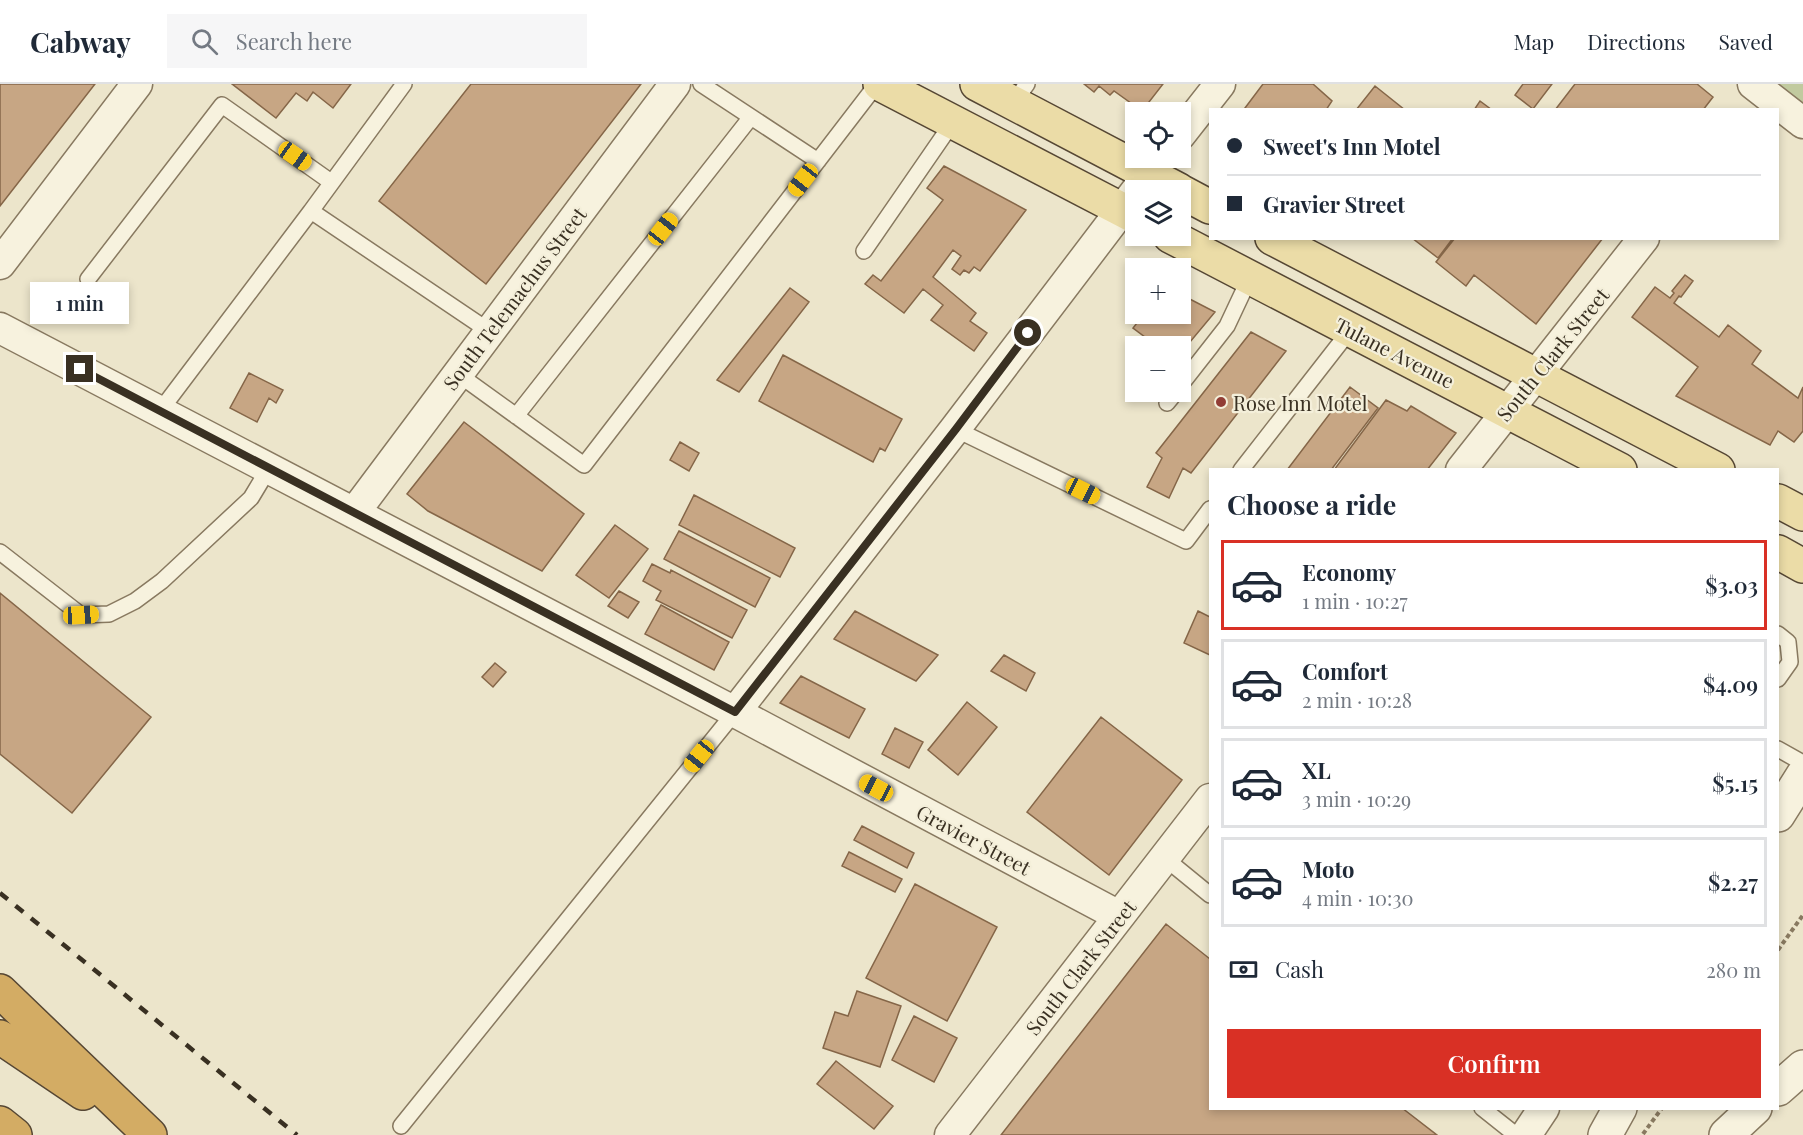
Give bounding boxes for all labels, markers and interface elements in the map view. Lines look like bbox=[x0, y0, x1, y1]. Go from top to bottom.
search box bbox=[167, 14, 587, 68]
text: Cabway bbox=[30, 23, 131, 60]
icon: search bbox=[188, 25, 221, 58]
text: Search here bbox=[236, 26, 352, 56]
text: Map bbox=[1513, 27, 1554, 55]
text: Directions bbox=[1587, 27, 1685, 55]
text: Saved bbox=[1718, 27, 1773, 55]
map controls bbox=[1125, 102, 1191, 402]
button: locate bbox=[1125, 102, 1191, 168]
text: Sweet's Inn Motel bbox=[1263, 131, 1441, 161]
car bbox=[275, 138, 315, 174]
car bbox=[785, 160, 821, 200]
button: layers bbox=[1125, 180, 1191, 246]
text: Gravier Street bbox=[1263, 189, 1405, 219]
street label: South Telemachus Street bbox=[436, 200, 592, 395]
car bbox=[645, 209, 681, 249]
button: + bbox=[1125, 258, 1191, 324]
street label: South Clark Street bbox=[1490, 281, 1615, 426]
callout: 1 min bbox=[31, 282, 130, 324]
text: 1 min bbox=[55, 289, 104, 316]
street label: Tulane Avenue bbox=[1331, 310, 1459, 394]
route start bbox=[1014, 319, 1041, 346]
button: − bbox=[1125, 336, 1191, 402]
route end bbox=[66, 355, 93, 382]
place label: Rose Inn Motel bbox=[1233, 389, 1368, 416]
marker: Rose Inn Motel bbox=[1214, 395, 1228, 409]
car bbox=[1063, 475, 1103, 507]
text: Choose a ride bbox=[1227, 486, 1396, 522]
text: Economy bbox=[1302, 557, 1396, 587]
icon: car bbox=[1230, 558, 1284, 612]
text: $3.03 bbox=[1705, 570, 1758, 600]
text: 1 min · 10:27 bbox=[1302, 587, 1408, 614]
car bbox=[63, 605, 99, 625]
text: Comfort bbox=[1302, 656, 1388, 686]
icon: car bbox=[1230, 657, 1284, 711]
text: $4.09 bbox=[1703, 669, 1758, 699]
text: 2 min · 10:28 bbox=[1302, 686, 1412, 713]
car bbox=[681, 736, 717, 776]
text: XL bbox=[1302, 755, 1331, 785]
icon: car bbox=[1230, 756, 1284, 810]
text: $5.15 bbox=[1712, 768, 1758, 798]
car bbox=[856, 772, 896, 804]
text: 3 min · 10:29 bbox=[1302, 785, 1411, 812]
street label: Gravier Street bbox=[912, 798, 1037, 881]
text: Moto bbox=[1302, 854, 1355, 884]
icon: car bbox=[1230, 855, 1284, 909]
text: $2.27 bbox=[1708, 867, 1758, 897]
text: 4 min · 10:30 bbox=[1302, 884, 1413, 911]
street label: South Clark Street bbox=[1019, 893, 1142, 1040]
icon: cash bbox=[1227, 953, 1260, 986]
text: Cash bbox=[1275, 954, 1324, 984]
text: 280 m bbox=[1706, 956, 1761, 983]
button: Confirm bbox=[1227, 1029, 1761, 1098]

